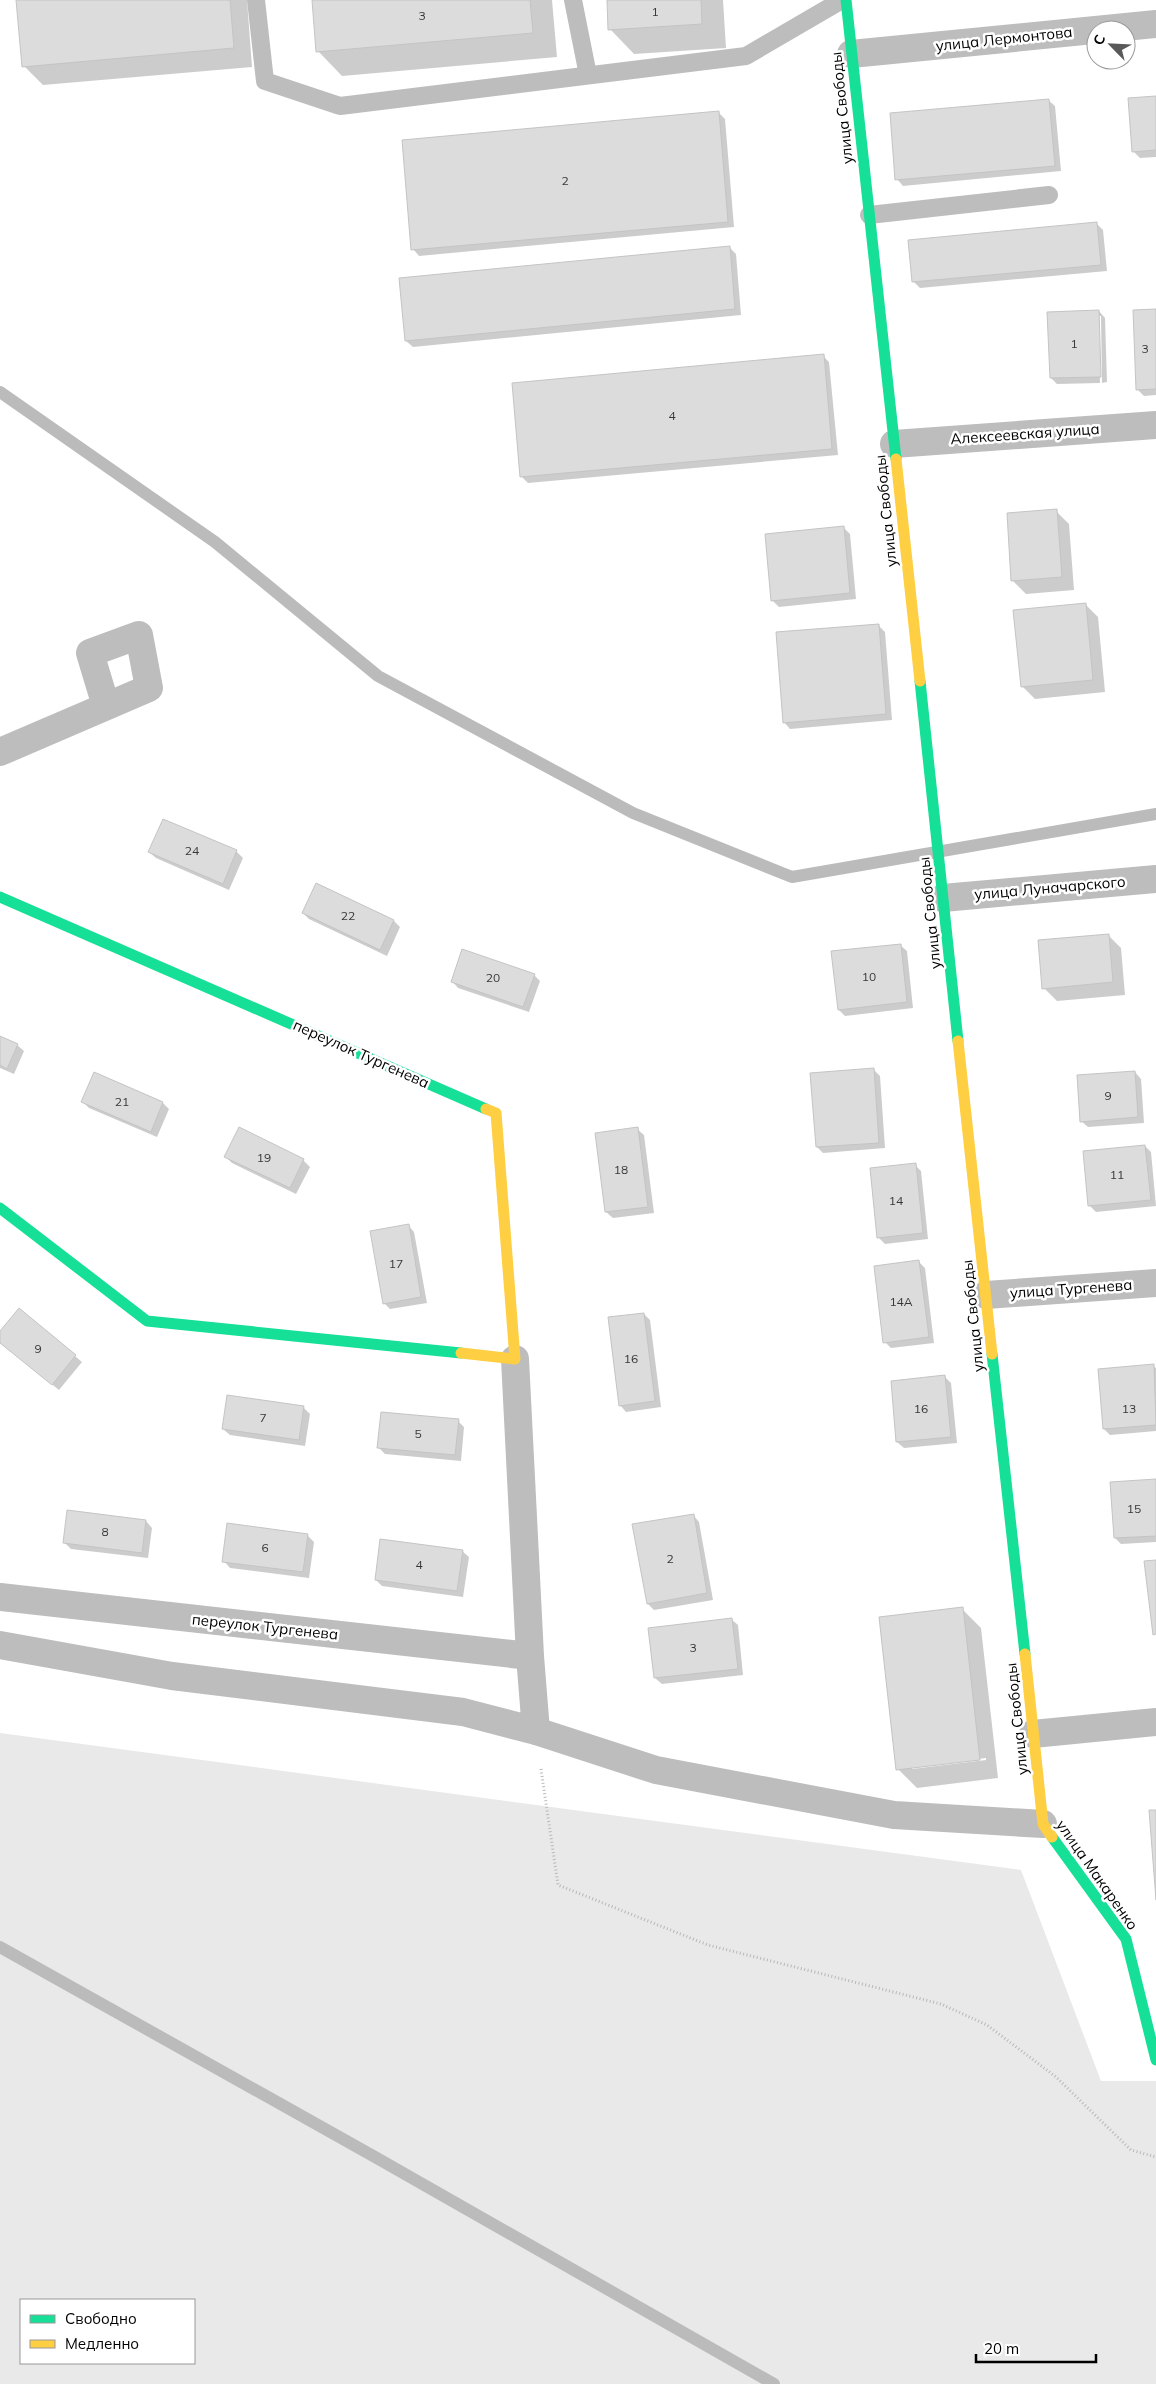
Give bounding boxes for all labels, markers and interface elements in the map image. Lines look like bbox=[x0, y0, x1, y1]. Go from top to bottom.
house number: 1 bbox=[651, 4, 659, 19]
house number: 3 bbox=[418, 8, 426, 23]
north arrow bbox=[1086, 20, 1136, 70]
street label: улица Лермонтова bbox=[935, 22, 1073, 55]
text: С bbox=[1089, 32, 1109, 48]
street label: улица Свободы bbox=[826, 51, 857, 165]
house number: 2 bbox=[561, 173, 569, 188]
house number: 1 bbox=[1070, 336, 1078, 351]
house number: 3 bbox=[1141, 341, 1149, 356]
house number: 4 bbox=[668, 408, 676, 423]
street label: Алексеевская улица bbox=[950, 419, 1100, 448]
street label: улица Свободы bbox=[870, 454, 901, 568]
house number: 24 bbox=[185, 843, 199, 858]
street label: улица Свободы bbox=[914, 856, 945, 970]
street label: улица Луначарского bbox=[974, 871, 1126, 904]
house number: 22 bbox=[341, 908, 355, 923]
house number: 10 bbox=[862, 969, 876, 984]
house number: 20 bbox=[486, 970, 500, 985]
street label: переулок Тургенева bbox=[290, 1015, 432, 1092]
house number: 9 bbox=[1104, 1088, 1112, 1103]
house number: 21 bbox=[115, 1094, 129, 1109]
house number: 19 bbox=[257, 1150, 271, 1165]
house number: 18 bbox=[614, 1162, 628, 1177]
house number: 11 bbox=[1110, 1167, 1124, 1182]
house number: 14 bbox=[889, 1193, 903, 1208]
house number: 17 bbox=[389, 1256, 403, 1271]
street label: улица Свободы bbox=[957, 1259, 988, 1373]
street label: улица Тургенева bbox=[1009, 1275, 1133, 1302]
house number: 14А bbox=[889, 1294, 913, 1309]
house number: 9 bbox=[34, 1341, 42, 1356]
house number: 16 bbox=[624, 1351, 638, 1366]
house number: 16 bbox=[914, 1401, 928, 1416]
house number: 13 bbox=[1122, 1401, 1136, 1416]
house number: 7 bbox=[259, 1410, 267, 1425]
house number: 5 bbox=[414, 1426, 422, 1441]
house number: 15 bbox=[1127, 1501, 1141, 1516]
house number: 8 bbox=[101, 1524, 109, 1539]
house number: 6 bbox=[261, 1540, 269, 1555]
house number: 2 bbox=[666, 1551, 674, 1566]
house number: 4 bbox=[415, 1557, 423, 1572]
street label: переулок Тургенева bbox=[191, 1609, 339, 1644]
house number: 3 bbox=[689, 1640, 697, 1655]
street label: улица Свободы bbox=[1001, 1662, 1032, 1776]
street label: улица Макаренко bbox=[1052, 1816, 1143, 1933]
legend bbox=[20, 2299, 195, 2364]
text: Свободно bbox=[65, 2309, 137, 2328]
scale bar bbox=[976, 2332, 1096, 2364]
text: Медленно bbox=[65, 2334, 139, 2353]
text: 20 m bbox=[984, 2339, 1019, 2358]

